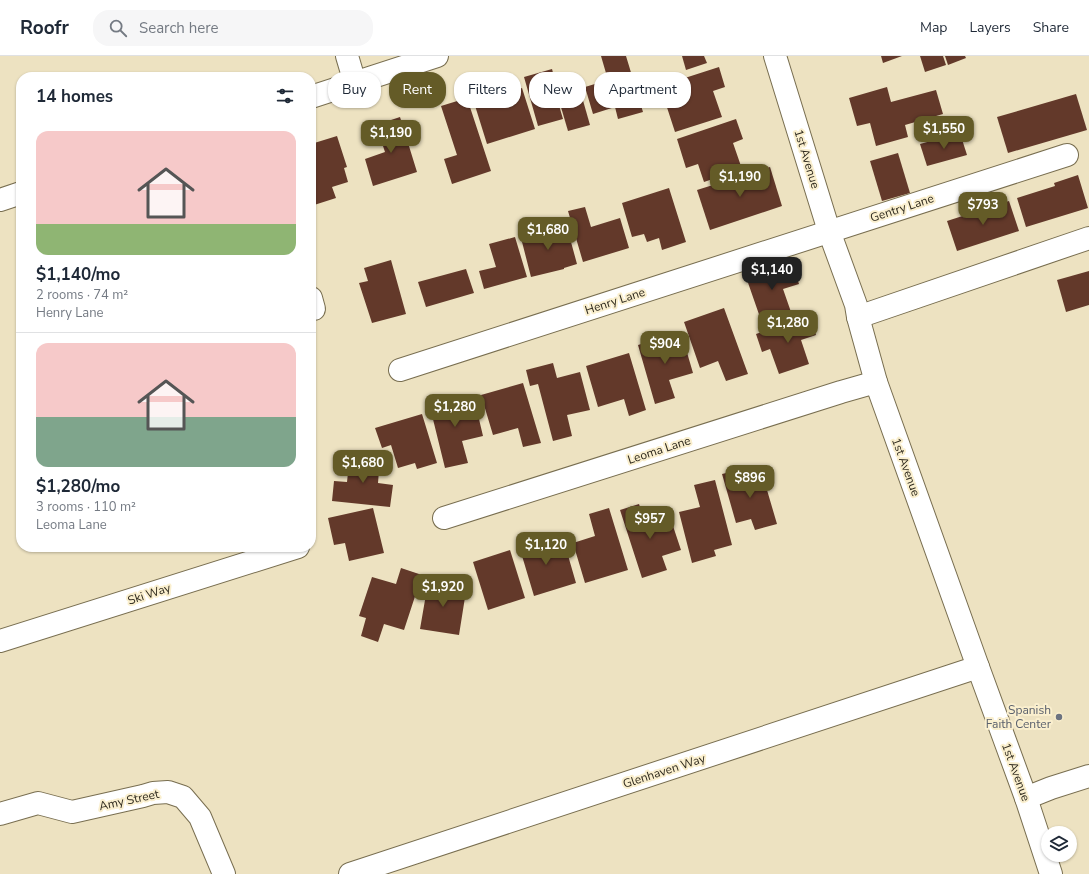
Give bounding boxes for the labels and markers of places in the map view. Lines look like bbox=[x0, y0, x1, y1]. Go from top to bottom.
pin: $1,550 bbox=[911, 116, 977, 150]
pin: $1,190 bbox=[358, 120, 424, 154]
pin: $1,190 bbox=[707, 164, 773, 198]
pin: $793 bbox=[959, 192, 1007, 226]
pin: $1,680 bbox=[515, 217, 581, 251]
pin: $1,140 bbox=[739, 257, 805, 291]
pin: $1,280 bbox=[755, 310, 821, 344]
pin: $904 bbox=[641, 331, 689, 365]
pin: $1,280 bbox=[422, 394, 488, 428]
pin: $1,680 bbox=[330, 450, 396, 484]
pin: $896 bbox=[726, 465, 774, 499]
pin: $957 bbox=[626, 506, 674, 540]
pin: $1,120 bbox=[513, 532, 579, 566]
pin: $1,920 bbox=[410, 574, 476, 608]
place label: Spanish Faith Center bbox=[986, 702, 1052, 732]
marker: Spanish Faith Center bbox=[1054, 712, 1064, 722]

